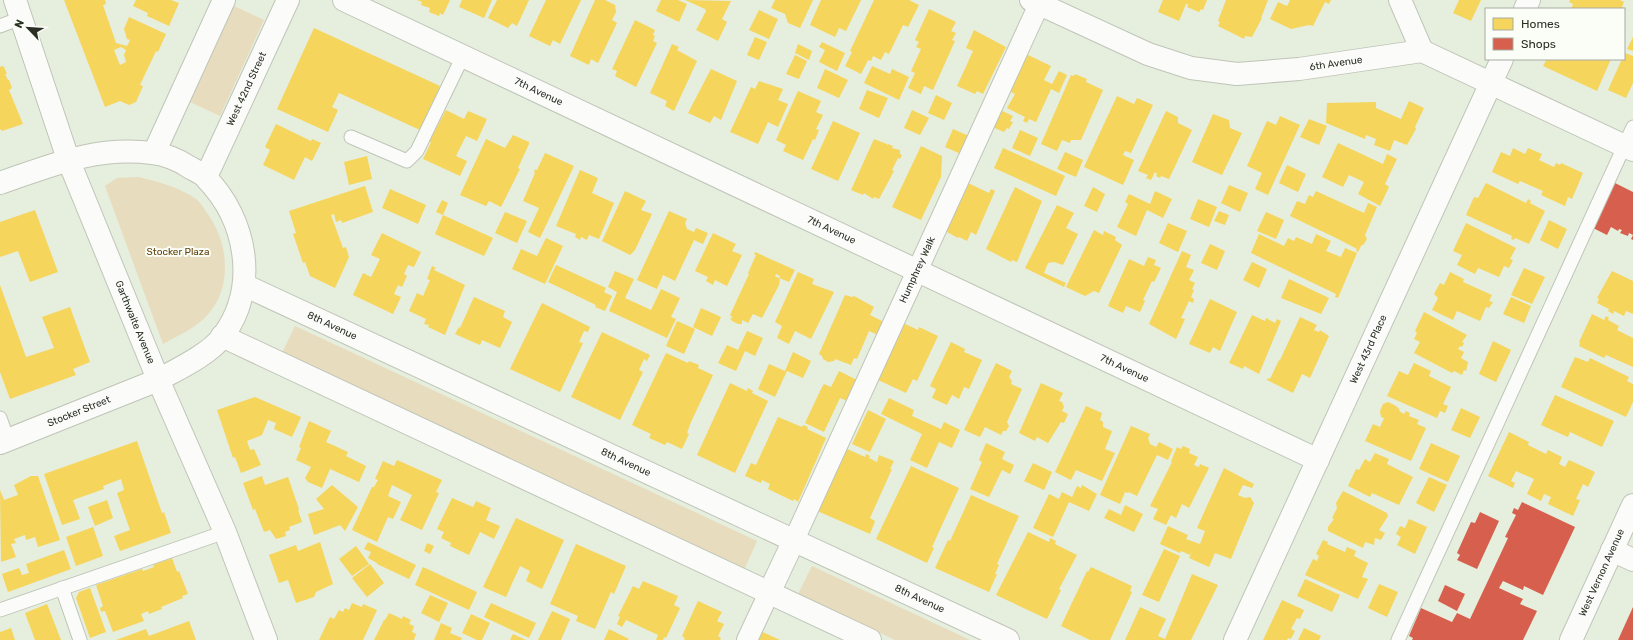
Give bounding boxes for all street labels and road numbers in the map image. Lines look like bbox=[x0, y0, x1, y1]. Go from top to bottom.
street label: West 42nd Street bbox=[224, 50, 269, 128]
street label: 6th Avenue bbox=[1309, 54, 1364, 73]
street label: 7th Avenue bbox=[512, 75, 565, 109]
street label: 7th Avenue bbox=[805, 214, 858, 247]
street label: Humphrey Walk bbox=[897, 234, 938, 305]
street label: Garthwaite Avenue bbox=[112, 279, 157, 366]
street label: 8th Avenue bbox=[305, 309, 359, 343]
street label: West 43rd Place bbox=[1348, 312, 1390, 386]
street label: 7th Avenue bbox=[1098, 352, 1151, 385]
street label: Stocker Street bbox=[46, 394, 112, 429]
street label: 8th Avenue bbox=[599, 446, 653, 479]
street label: West Vernon Avenue bbox=[1577, 527, 1627, 619]
street label: 8th Avenue bbox=[893, 582, 947, 616]

